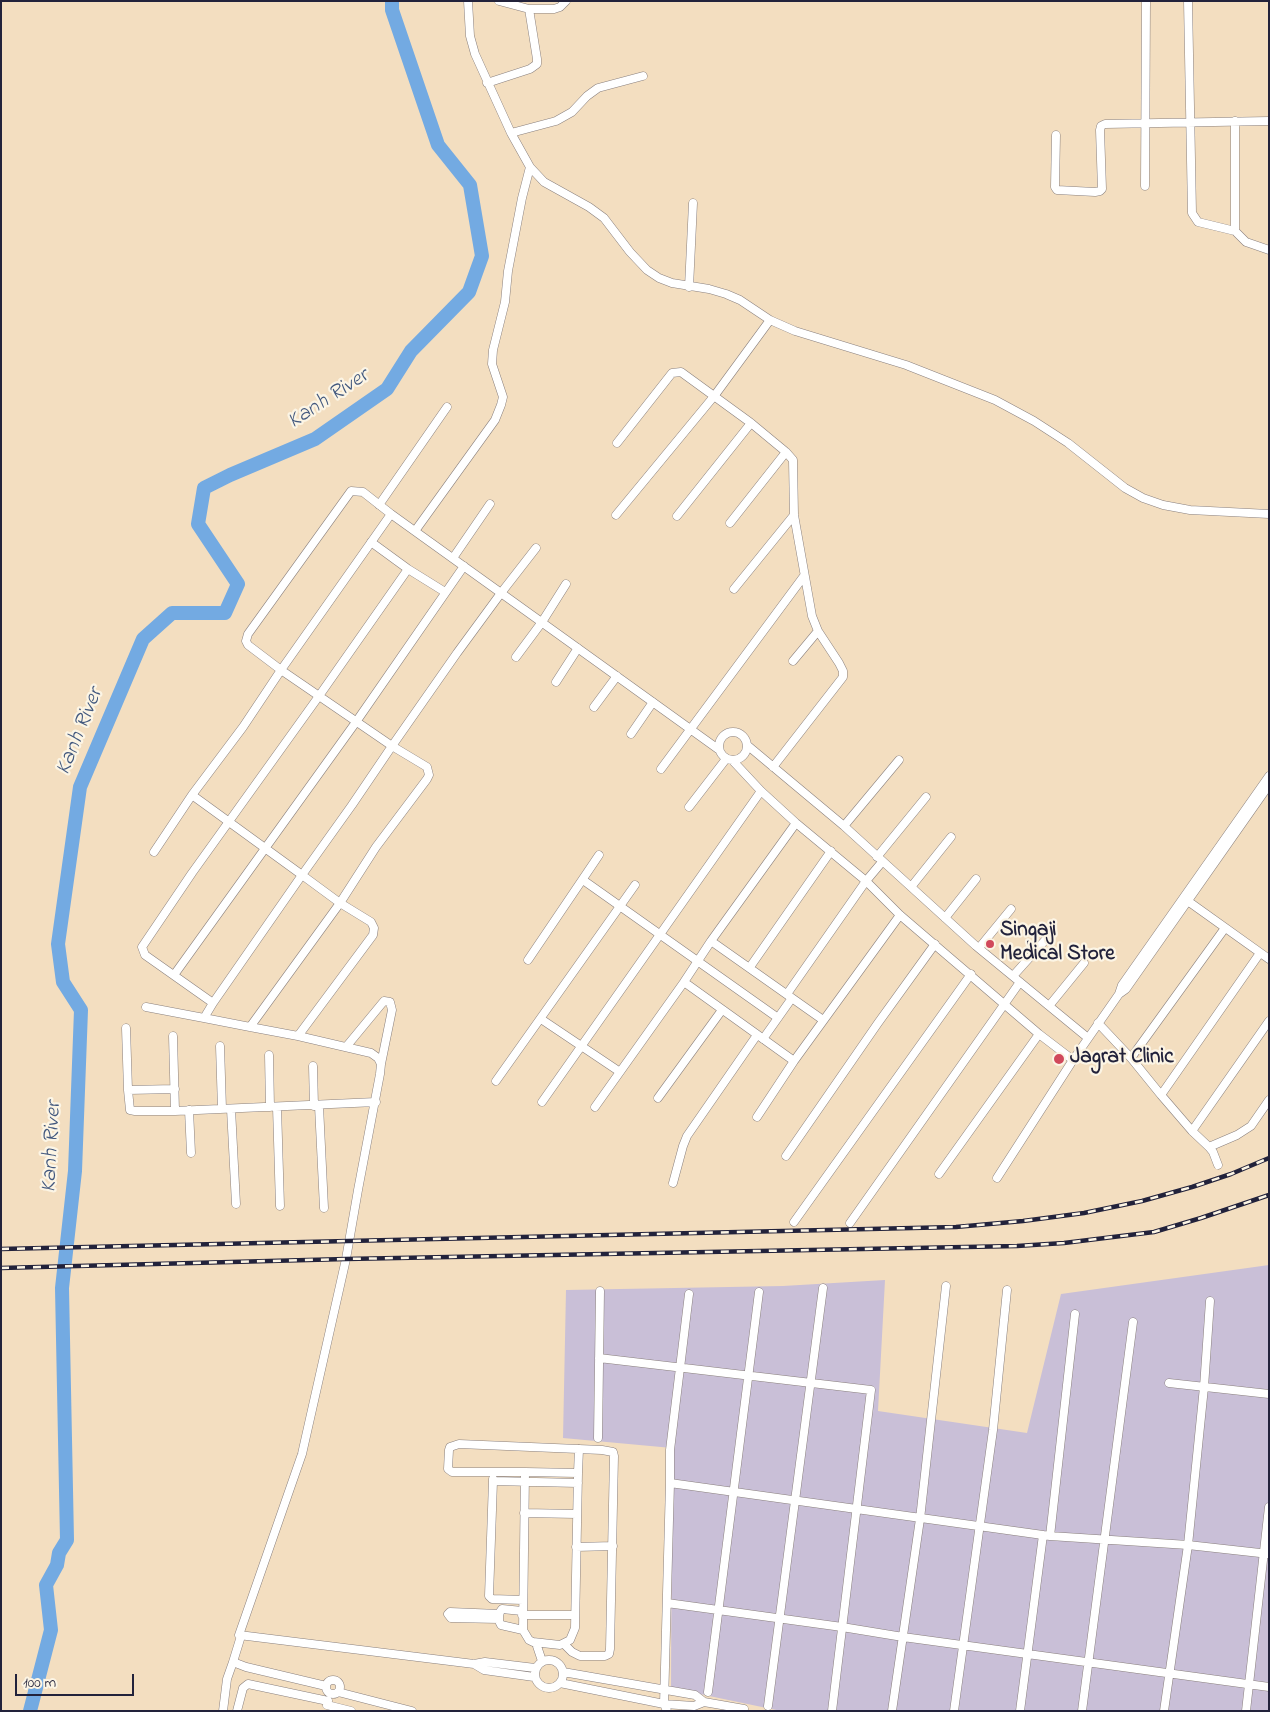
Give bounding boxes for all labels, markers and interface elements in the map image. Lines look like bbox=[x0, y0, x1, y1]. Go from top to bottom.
water label: Kanh River bbox=[284, 364, 374, 436]
water label: Kanh River bbox=[52, 685, 110, 779]
place label: Singaji Medical Store bbox=[1000, 919, 1115, 969]
marker: Singaji Medical Store bbox=[984, 938, 996, 950]
place label: Jagrat Clinic bbox=[1070, 1046, 1173, 1072]
marker: Jagrat Clinic bbox=[1052, 1052, 1066, 1066]
water label: Kanh River bbox=[37, 1101, 69, 1193]
scale bar bbox=[18, 1664, 136, 1696]
text: 100 m bbox=[23, 1672, 56, 1694]

